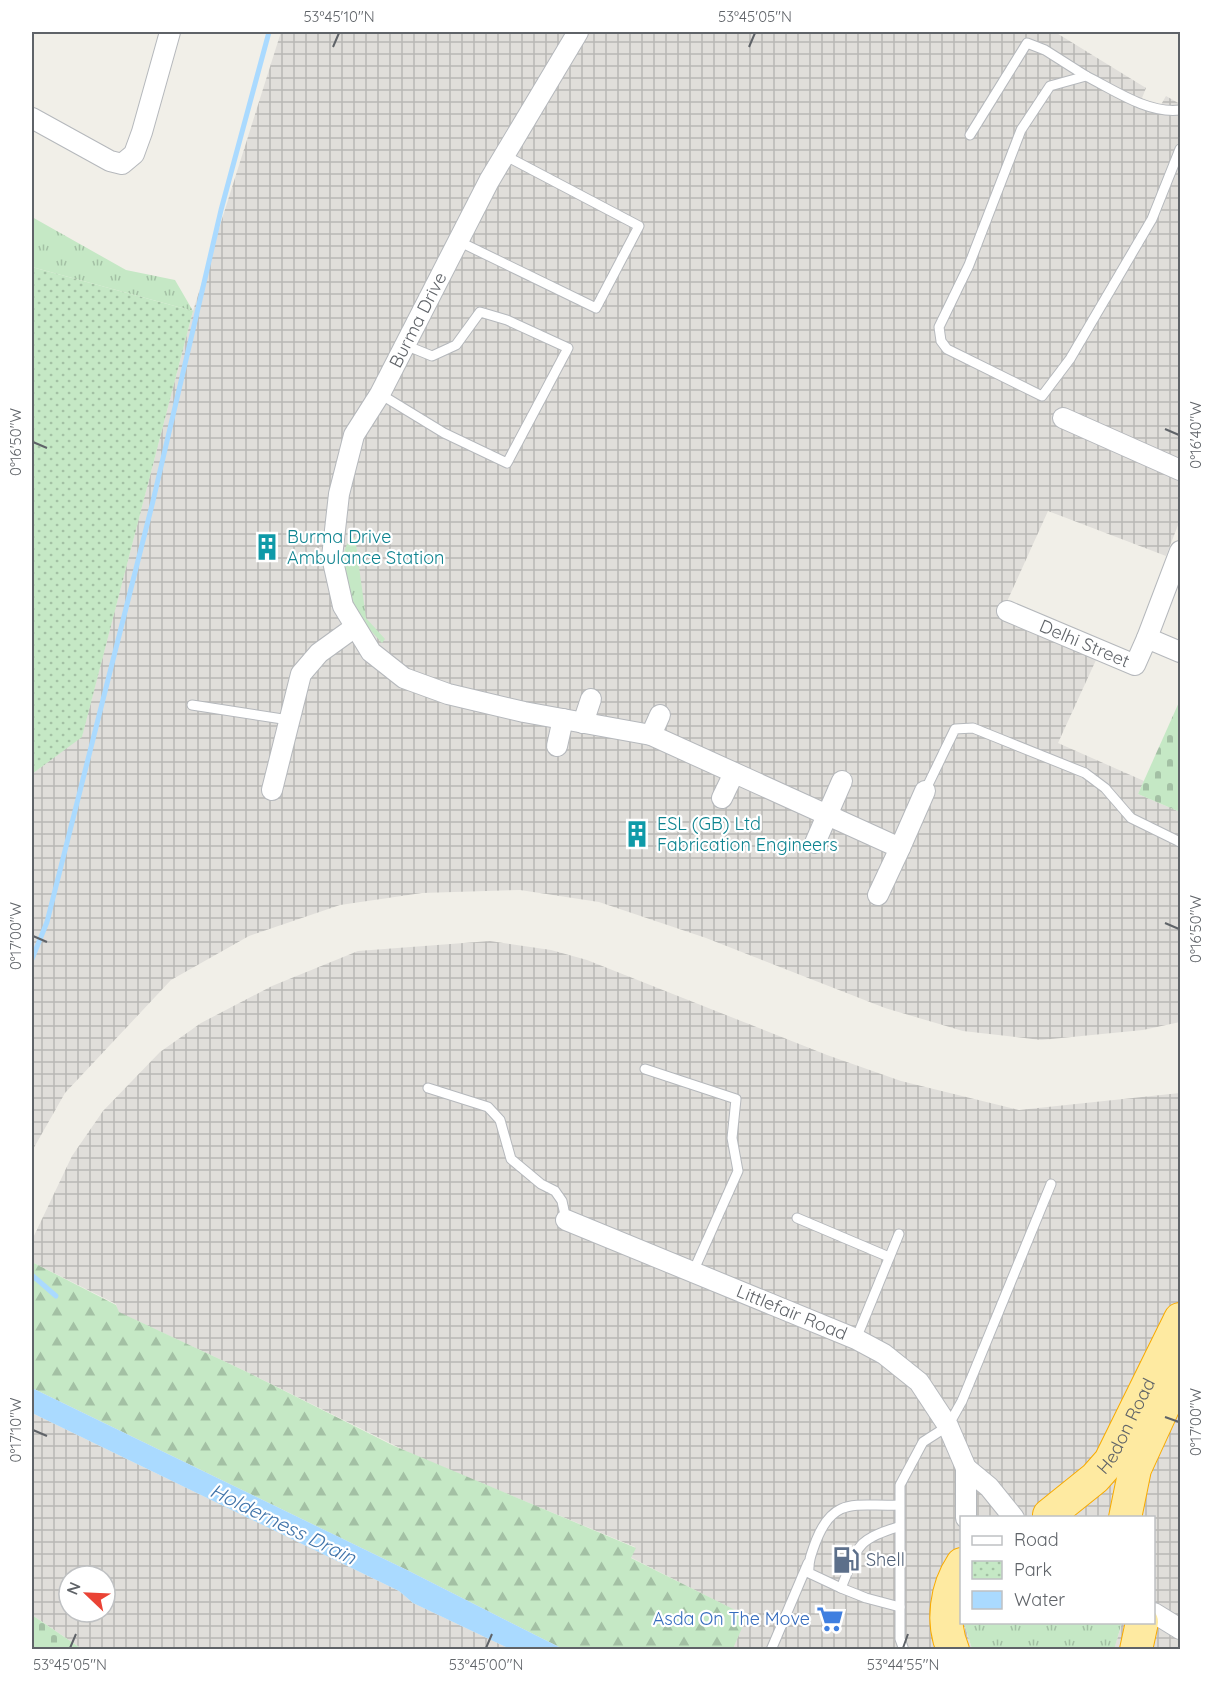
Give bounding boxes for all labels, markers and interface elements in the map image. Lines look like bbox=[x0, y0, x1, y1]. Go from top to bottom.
text: 53°45'10"N bbox=[303, 7, 375, 26]
text: 53°45'05"N bbox=[718, 7, 792, 26]
street label: Burma Drive bbox=[384, 268, 452, 372]
text: 0°16'40"W bbox=[1186, 401, 1205, 469]
text: 0°16'50"W bbox=[6, 408, 25, 476]
place label: Burma Drive Ambulance Station bbox=[287, 525, 444, 569]
building icon: Burma Drive Ambulance Station bbox=[252, 532, 282, 562]
street label: Delhi Street bbox=[1036, 614, 1133, 672]
place label: ESL (GB) Ltd Fabrication Engineers bbox=[657, 812, 838, 856]
building icon: ESL (GB) Ltd Fabrication Engineers bbox=[622, 819, 652, 849]
text: 0°16'50"W bbox=[1186, 895, 1205, 963]
text: 0°17'00"W bbox=[6, 901, 25, 970]
street label: Littlefair Road bbox=[733, 1279, 851, 1345]
street label: Hedon Road bbox=[1092, 1374, 1160, 1479]
text: 0°17'00"W bbox=[1186, 1387, 1205, 1456]
text: 0°17'10"W bbox=[6, 1397, 25, 1462]
water label: Holderness Drain bbox=[206, 1477, 360, 1570]
legend bbox=[960, 1516, 1155, 1624]
text: Road bbox=[1014, 1528, 1059, 1551]
fuel station icon: Shell bbox=[831, 1545, 861, 1575]
place label: Shell bbox=[866, 1548, 905, 1571]
text: Park bbox=[1014, 1558, 1052, 1581]
north arrow bbox=[57, 1564, 117, 1624]
text: N bbox=[62, 1579, 85, 1597]
text: Water bbox=[1014, 1588, 1065, 1611]
supermarket icon: Asda On The Move bbox=[815, 1604, 845, 1634]
place label: Asda On The Move bbox=[653, 1607, 810, 1630]
text: 53°45'05"N bbox=[33, 1655, 107, 1674]
text: 53°45'00"N bbox=[449, 1655, 523, 1674]
text: 53°44'55"N bbox=[867, 1655, 939, 1674]

